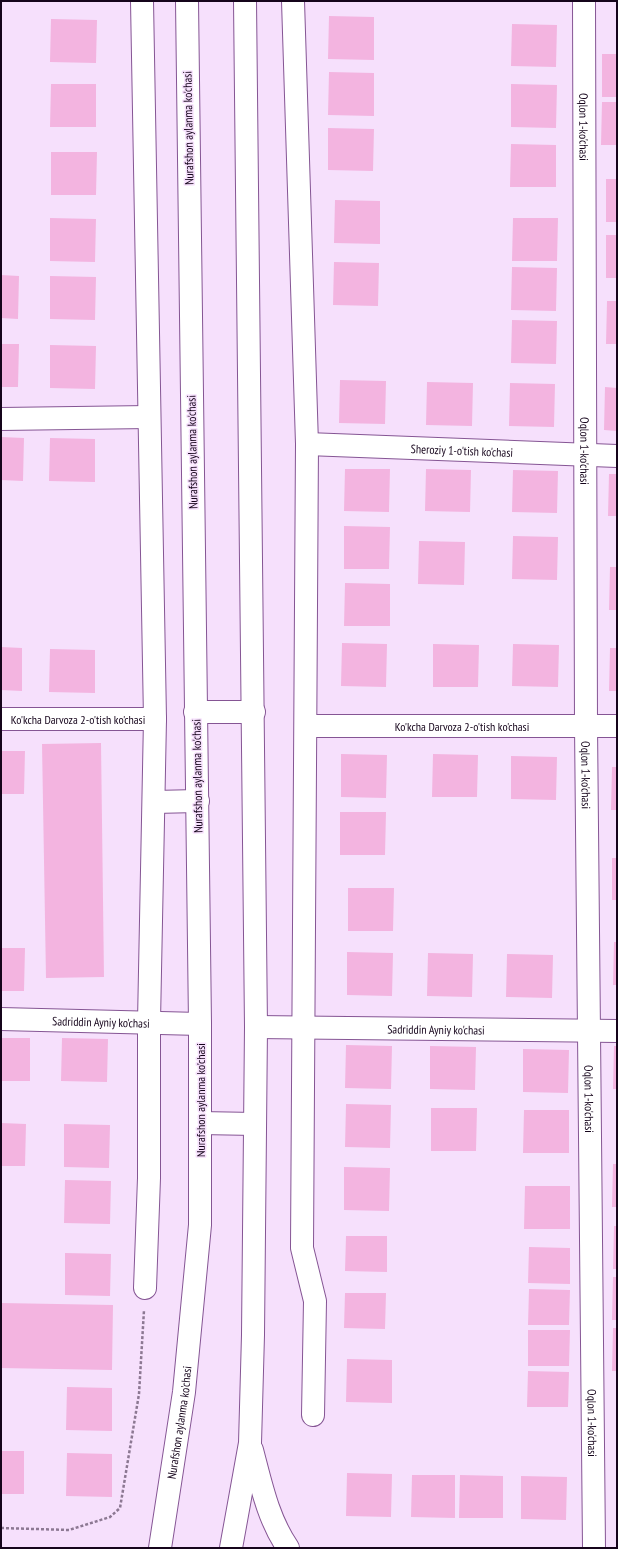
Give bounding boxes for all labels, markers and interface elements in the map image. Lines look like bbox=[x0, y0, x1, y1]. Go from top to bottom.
street label: Nurafshon aylanma ko'chasi bbox=[180, 71, 196, 185]
street label: Oqlon 1-ko'chasi bbox=[577, 93, 592, 161]
street label: Nurafshon aylanma ko'chasi bbox=[184, 395, 200, 509]
street label: Oqlon 1-ko'chasi bbox=[578, 417, 593, 485]
street label: Sheroziy 1-o'tish ko'chasi bbox=[410, 441, 513, 459]
street label: Ko'kcha Darvoza 2-o'tish ko'chasi bbox=[11, 712, 145, 727]
street label: Nurafshon aylanma ko'chasi bbox=[189, 719, 205, 833]
street label: Ko'kcha Darvoza 2-o'tish ko'chasi bbox=[395, 719, 529, 734]
street label: Oqlon 1-ko'chasi bbox=[579, 741, 594, 809]
street label: Sadriddin Ayniy ko'chasi bbox=[52, 1013, 150, 1030]
street label: Sadriddin Ayniy ko'chasi bbox=[387, 1021, 485, 1037]
street label: Nurafshon aylanma ko'chasi bbox=[193, 1043, 208, 1157]
street label: Oqlon 1-ko'chasi bbox=[582, 1065, 597, 1133]
street label: Nurafshon aylanma ko'chasi bbox=[163, 1365, 194, 1480]
street label: Oqlon 1-ko'chasi bbox=[585, 1389, 601, 1457]

